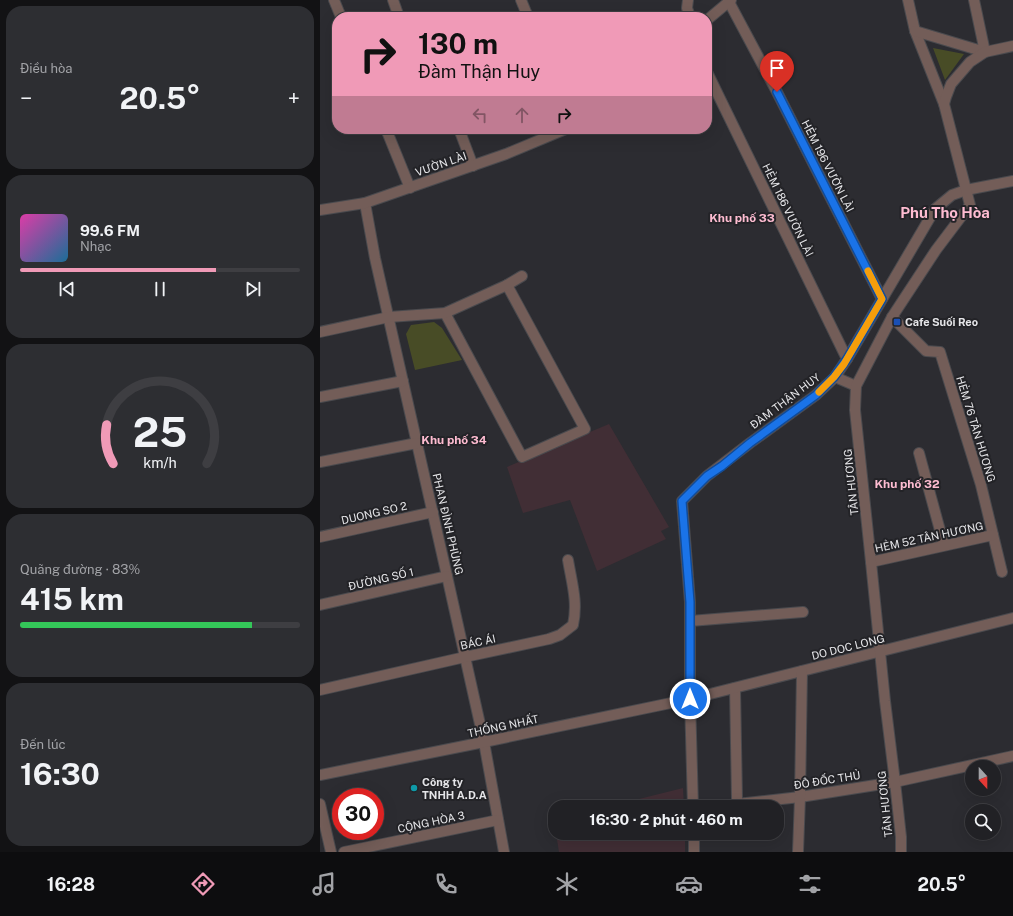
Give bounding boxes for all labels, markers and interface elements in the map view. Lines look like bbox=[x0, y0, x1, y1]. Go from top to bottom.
text: 130 m bbox=[418, 27, 498, 60]
icon: right bbox=[352, 28, 404, 80]
pin bbox=[760, 51, 794, 92]
icon: arrive bbox=[766, 57, 788, 79]
text: Điều hòa bbox=[20, 61, 72, 76]
text: Đàm Thận Huy bbox=[418, 61, 540, 82]
text: 20.5° bbox=[120, 80, 200, 116]
text: − bbox=[20, 85, 32, 111]
text: + bbox=[288, 85, 300, 111]
icon: left bbox=[469, 104, 491, 126]
icon: ahead bbox=[511, 104, 533, 126]
icon: right bbox=[553, 104, 575, 126]
street label: HẺM 196 VƯỜN LÀI bbox=[800, 117, 858, 214]
street label: VƯỜN LÀI bbox=[413, 149, 468, 178]
street label: HẺM 186 VƯỜN LÀI bbox=[760, 161, 818, 258]
district label: Phú Thọ Hòa bbox=[900, 204, 990, 221]
district label: Khu phố 33 bbox=[709, 211, 775, 225]
text: 99.6 FM bbox=[80, 222, 140, 239]
text: Nhạc bbox=[80, 239, 112, 254]
icon: previous bbox=[56, 278, 78, 300]
icon: pause bbox=[149, 278, 171, 300]
icon: next bbox=[242, 278, 264, 300]
place label: Cafe Suối Reo bbox=[905, 316, 978, 328]
marker: Cafe Suối Reo bbox=[892, 317, 902, 327]
street label: ĐÀM THẬN HUY bbox=[747, 370, 822, 431]
street label: HẺM 76 TÂN HƯƠNG bbox=[954, 374, 1000, 483]
text: 25 bbox=[133, 407, 187, 456]
district label: Khu phố 34 bbox=[421, 433, 487, 447]
street label: TÂN HƯƠNG bbox=[842, 448, 860, 516]
text: km/h bbox=[143, 454, 177, 471]
street label: PHAN ĐÌNH PHÙNG bbox=[430, 472, 467, 576]
district label: Khu phố 32 bbox=[874, 477, 940, 491]
street label: DUONG SO 2 bbox=[340, 500, 408, 526]
street label: HẺM 52 TÂN HƯƠNG bbox=[873, 518, 984, 554]
text: Quãng đường · 83% bbox=[20, 562, 140, 577]
street label: ĐƯỜNG SỐ 1 bbox=[347, 564, 415, 592]
text: 415 km bbox=[20, 581, 124, 617]
street label: BÁC ÁI bbox=[459, 631, 497, 652]
street label: DO DOC LONG bbox=[810, 632, 886, 662]
position arrow bbox=[669, 678, 711, 720]
street label: THỐNG NHẤT bbox=[466, 711, 540, 739]
text: Đến lúc bbox=[20, 737, 66, 752]
text: 16:30 bbox=[20, 756, 100, 792]
north arrow bbox=[965, 760, 1001, 796]
map controls bbox=[965, 760, 1001, 840]
street label: ĐÔ ĐỐC THỦ bbox=[793, 767, 861, 791]
street label: TÂN HƯƠNG bbox=[876, 770, 894, 838]
place label: Công ty TNHH A.D.A bbox=[422, 776, 487, 801]
marker: Công ty TNHH A.D.A bbox=[409, 783, 419, 793]
speed limit sign: 30 bbox=[332, 788, 384, 840]
button: search bbox=[965, 804, 1001, 840]
street label: CỘNG HÒA 3 bbox=[396, 808, 466, 835]
text: 16:30 · 2 phút · 460 m bbox=[589, 811, 743, 828]
icon: directions bbox=[189, 870, 217, 898]
icon: music bbox=[310, 870, 338, 898]
icon: phone bbox=[432, 870, 460, 898]
icon: climate bbox=[553, 870, 581, 898]
icon: car bbox=[675, 870, 703, 898]
icon: filters bbox=[796, 870, 824, 898]
text: 16:28 bbox=[47, 874, 95, 895]
text: 20.5° bbox=[918, 874, 966, 895]

